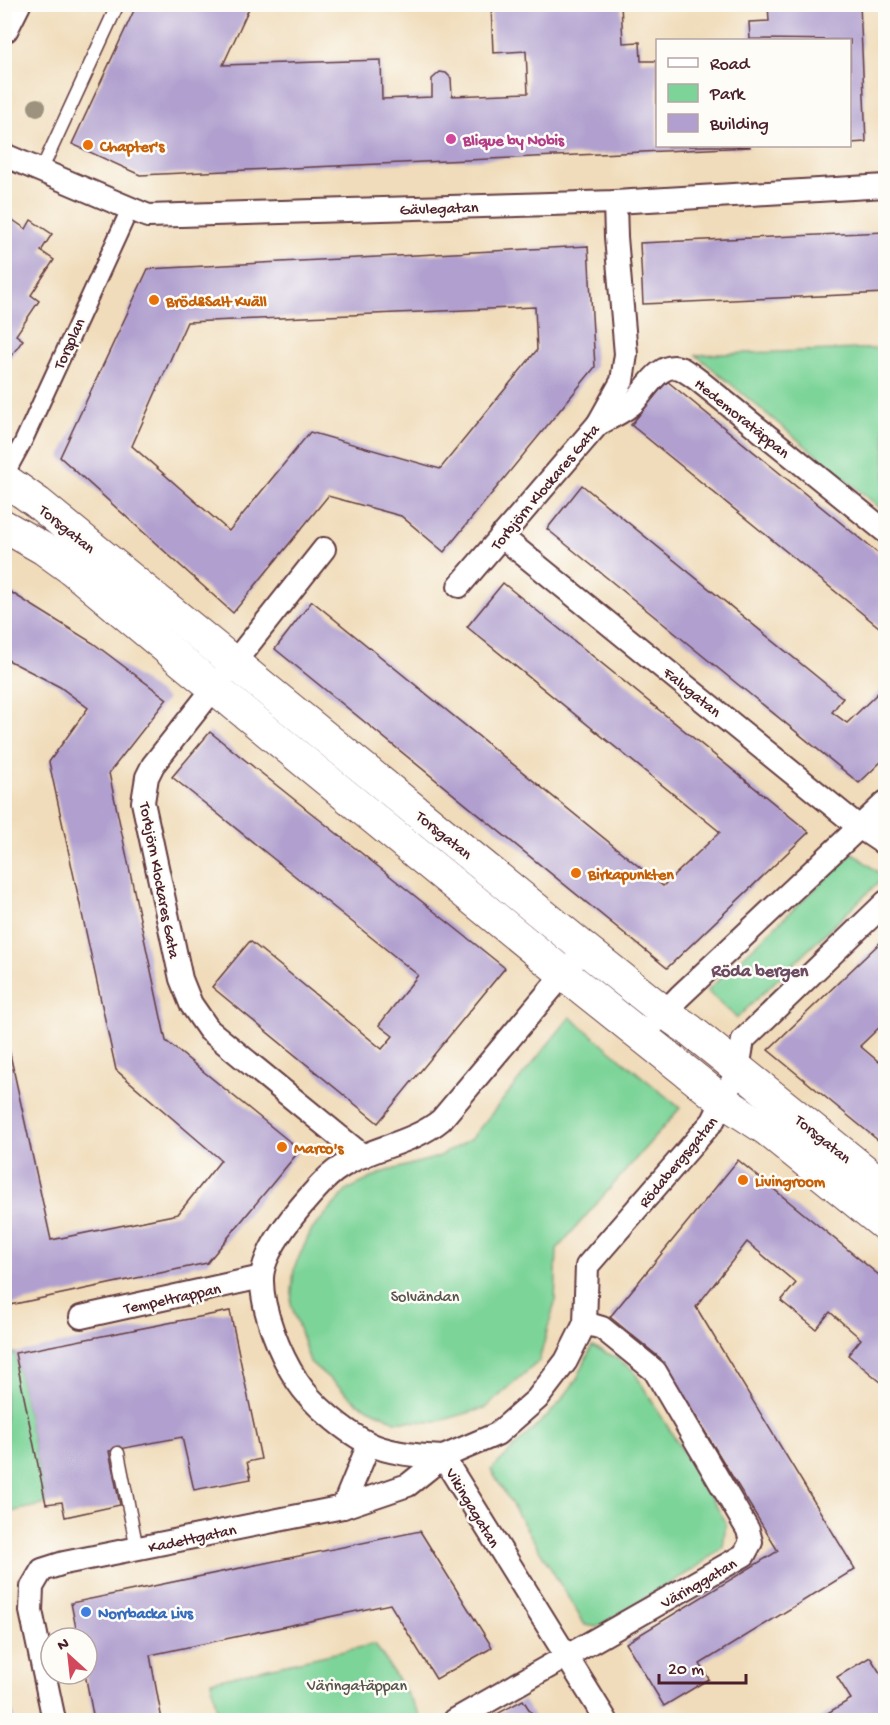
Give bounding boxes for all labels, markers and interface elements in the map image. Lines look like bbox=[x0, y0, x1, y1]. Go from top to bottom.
legend bbox=[656, 39, 851, 147]
text: Road bbox=[710, 55, 751, 76]
text: Park bbox=[709, 85, 746, 106]
text: Building bbox=[709, 115, 769, 136]
marker: Blique by Nobis bbox=[444, 132, 458, 146]
place label: Blique by Nobis bbox=[462, 133, 565, 152]
marker: Chapter's bbox=[81, 138, 95, 152]
place label: Chapter's bbox=[99, 139, 166, 158]
street label: Gävlegatan bbox=[399, 200, 479, 221]
marker: Bröd&Salt Kväll bbox=[147, 293, 161, 307]
place label: Bröd&Salt Kväll bbox=[165, 294, 267, 313]
street label: Torsplan bbox=[51, 316, 91, 374]
street label: Hedemoratäppan bbox=[689, 376, 793, 464]
street label: Torbjörn Klockares Gata bbox=[488, 421, 606, 556]
street label: Torsgatan bbox=[33, 502, 98, 559]
street label: Falugatan bbox=[657, 664, 724, 723]
street label: Torbjörn Klockares Gata bbox=[133, 800, 182, 961]
street label: Torsgatan bbox=[410, 808, 475, 865]
marker: Birkapunkten bbox=[569, 866, 583, 880]
place label: Birkapunkten bbox=[587, 867, 674, 886]
district label: Röda bergen bbox=[711, 962, 809, 983]
street label: Torsgatan bbox=[789, 1112, 854, 1169]
street label: Rödabergsgatan bbox=[636, 1113, 724, 1213]
marker: Marco's bbox=[275, 1140, 289, 1154]
place label: Marco's bbox=[294, 1141, 344, 1160]
marker: Livingroom bbox=[736, 1173, 750, 1187]
place label: Livingroom bbox=[755, 1174, 826, 1193]
street label: Tempeltrappan bbox=[121, 1281, 223, 1320]
park label: Solvändan bbox=[391, 1289, 460, 1308]
street label: Vikingagatan bbox=[439, 1465, 502, 1552]
street label: Kadettgatan bbox=[147, 1522, 239, 1559]
street label: Väringgatan bbox=[657, 1555, 741, 1615]
marker: Norrbacka Livs bbox=[79, 1605, 93, 1619]
place label: Norrbacka Livs bbox=[98, 1606, 194, 1625]
north arrow bbox=[39, 1626, 99, 1686]
text: N bbox=[55, 1635, 73, 1657]
scale bar bbox=[659, 1647, 746, 1685]
text: 20 m bbox=[668, 1660, 704, 1681]
park label: Väringatäppan bbox=[306, 1678, 407, 1697]

